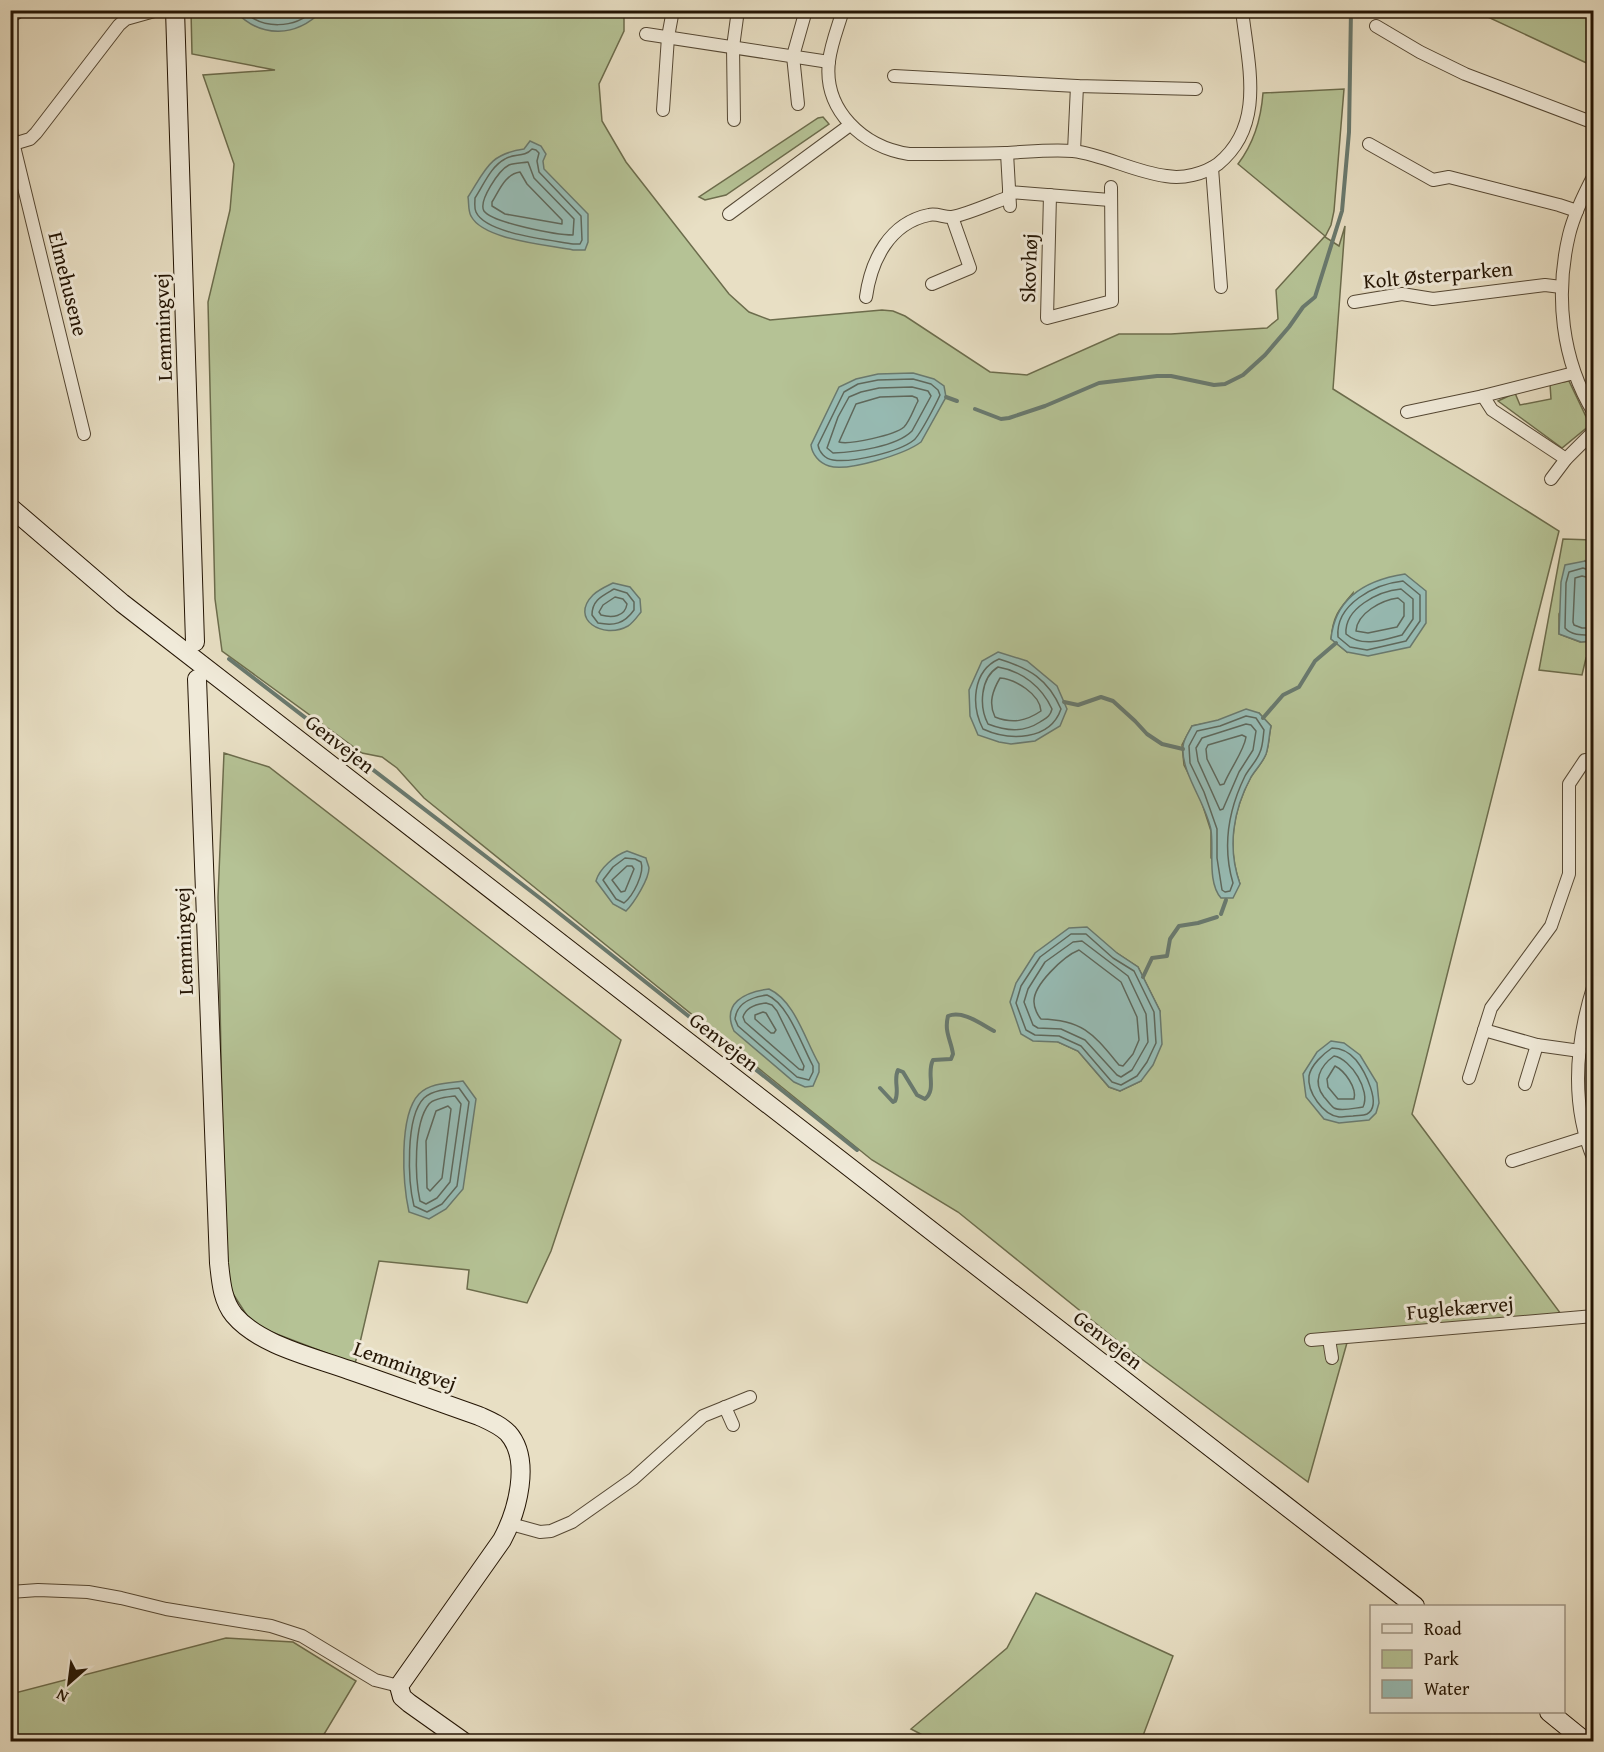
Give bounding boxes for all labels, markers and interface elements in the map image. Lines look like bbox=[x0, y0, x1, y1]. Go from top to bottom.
street label: Elmehusene bbox=[41, 228, 96, 339]
street label: Skovhøj bbox=[1012, 233, 1045, 303]
street label: Kolt Østerparken bbox=[1362, 253, 1514, 296]
street label: Lemmingvej bbox=[145, 273, 180, 382]
street label: Genvejen bbox=[299, 706, 382, 781]
street label: Lemmingvej bbox=[166, 887, 201, 996]
street label: Genvejen bbox=[683, 1004, 766, 1079]
street label: Fuglekærvej bbox=[1405, 1287, 1515, 1328]
street label: Genvejen bbox=[1067, 1302, 1150, 1377]
street label: Lemmingvej bbox=[349, 1332, 461, 1399]
legend bbox=[1370, 1605, 1565, 1713]
text: Road bbox=[1424, 1615, 1462, 1642]
text: Park bbox=[1424, 1645, 1460, 1672]
north arrow bbox=[39, 1653, 99, 1713]
text: Water bbox=[1424, 1675, 1470, 1702]
text: N bbox=[51, 1683, 72, 1709]

